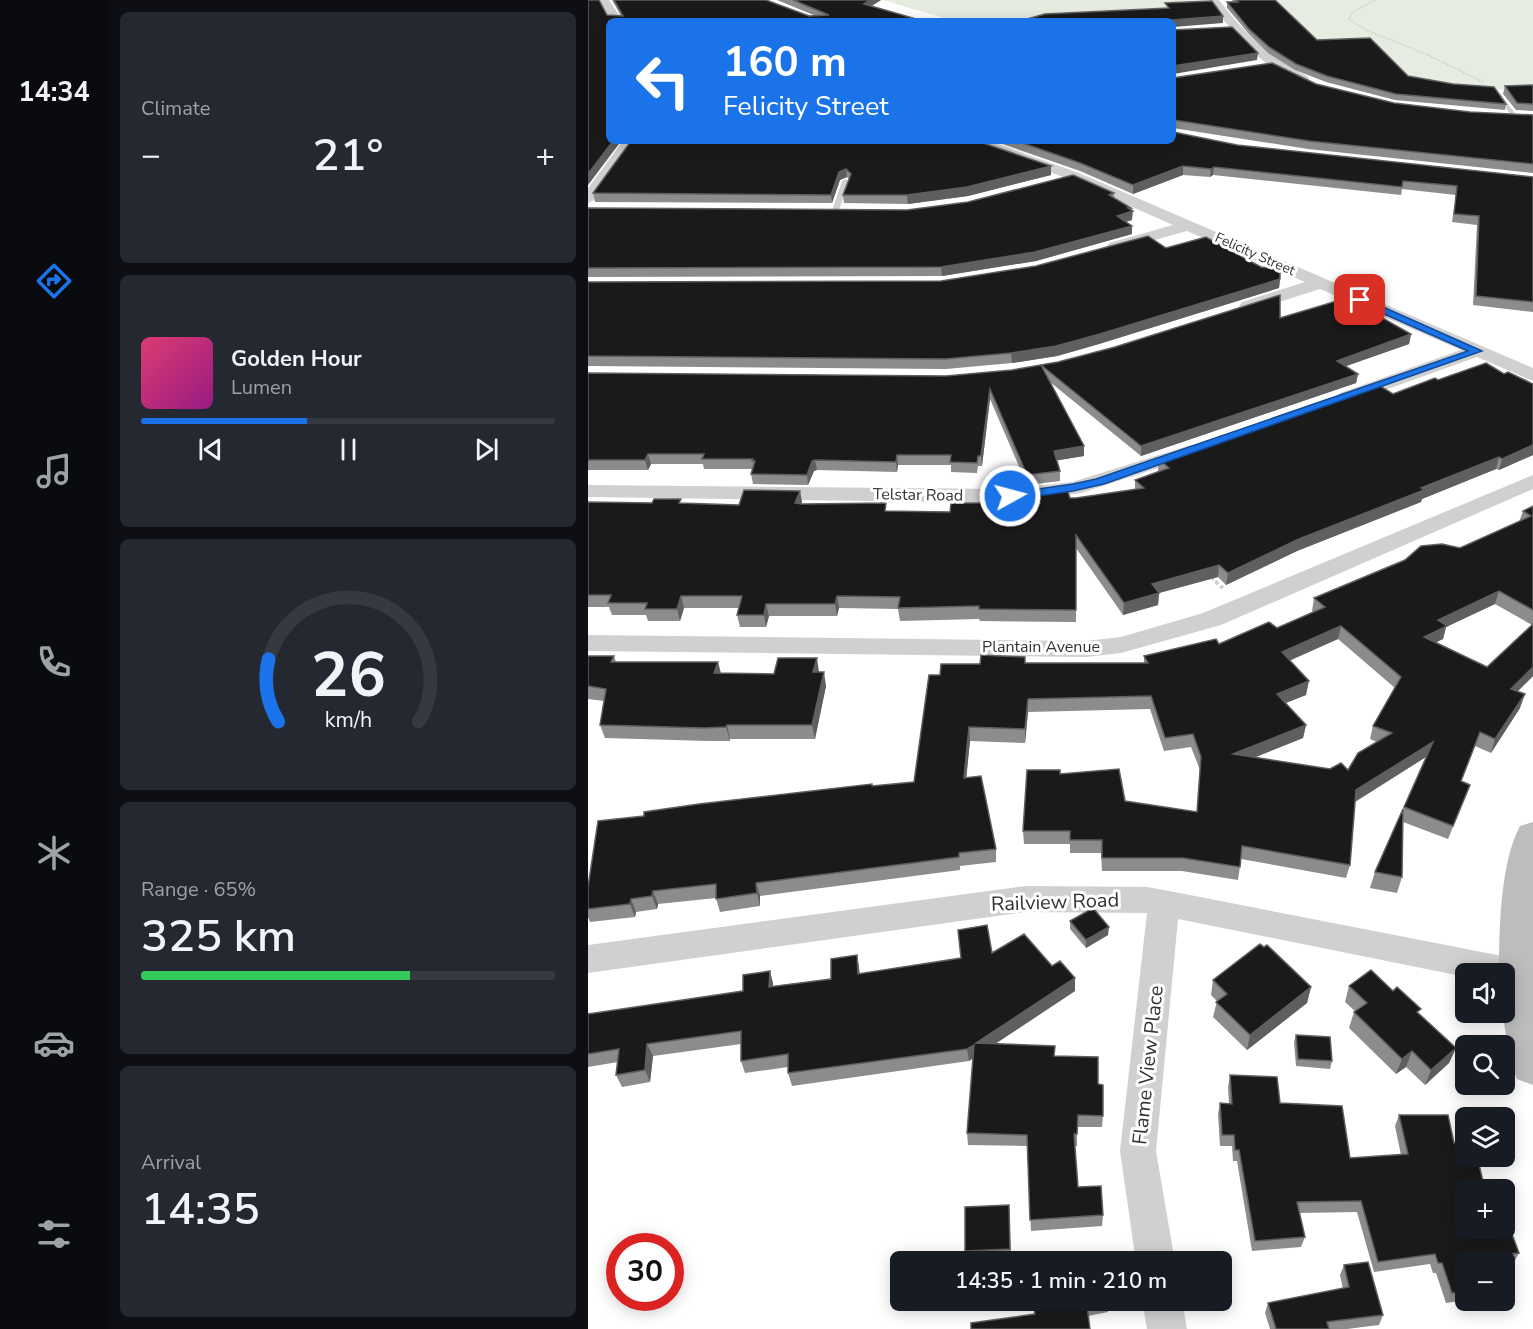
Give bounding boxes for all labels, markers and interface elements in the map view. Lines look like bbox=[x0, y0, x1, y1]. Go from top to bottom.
text: 160 m bbox=[723, 34, 847, 91]
icon: left bbox=[624, 42, 702, 120]
text: 14:34 bbox=[18, 74, 90, 111]
text: Felicity Street bbox=[723, 88, 889, 125]
text: Climate bbox=[141, 95, 210, 122]
text: 21° bbox=[313, 125, 383, 186]
text: − bbox=[141, 133, 161, 178]
text: + bbox=[535, 133, 555, 178]
street label: Felicity Street bbox=[1212, 228, 1298, 280]
icon: directions bbox=[33, 260, 75, 302]
pin bbox=[1334, 274, 1385, 325]
icon: arrive bbox=[1343, 283, 1376, 316]
text: Golden Hour bbox=[231, 344, 362, 374]
text: Lumen bbox=[231, 374, 292, 401]
icon: previous bbox=[194, 433, 227, 466]
icon: pause bbox=[332, 433, 365, 466]
icon: next bbox=[470, 433, 503, 466]
icon: music bbox=[33, 450, 75, 492]
position arrow bbox=[978, 464, 1042, 528]
street label: Telstar Road bbox=[873, 483, 963, 507]
text: 26 bbox=[311, 633, 385, 718]
street label: Plantain Avenue bbox=[982, 636, 1100, 658]
icon: phone bbox=[33, 641, 75, 683]
text: km/h bbox=[324, 705, 372, 735]
icon: climate bbox=[33, 832, 75, 874]
text: Range · 65% bbox=[141, 876, 256, 903]
street label: Railview Road bbox=[990, 886, 1120, 918]
text: 325 km bbox=[141, 906, 296, 967]
map controls bbox=[1455, 963, 1515, 1311]
button: sound bbox=[1455, 963, 1515, 1023]
street label: Flame View Place bbox=[1126, 984, 1170, 1146]
icon: car bbox=[33, 1022, 75, 1064]
button: search bbox=[1455, 1035, 1515, 1095]
button: layers bbox=[1455, 1107, 1515, 1167]
text: Arrival bbox=[141, 1149, 201, 1176]
text: 14:35 bbox=[141, 1179, 260, 1240]
button: + bbox=[1455, 1179, 1515, 1239]
icon: filters bbox=[33, 1213, 75, 1255]
speed limit sign: 30 bbox=[606, 1233, 684, 1311]
button: − bbox=[1455, 1251, 1515, 1311]
text: 14:35 · 1 min · 210 m bbox=[955, 1266, 1167, 1296]

